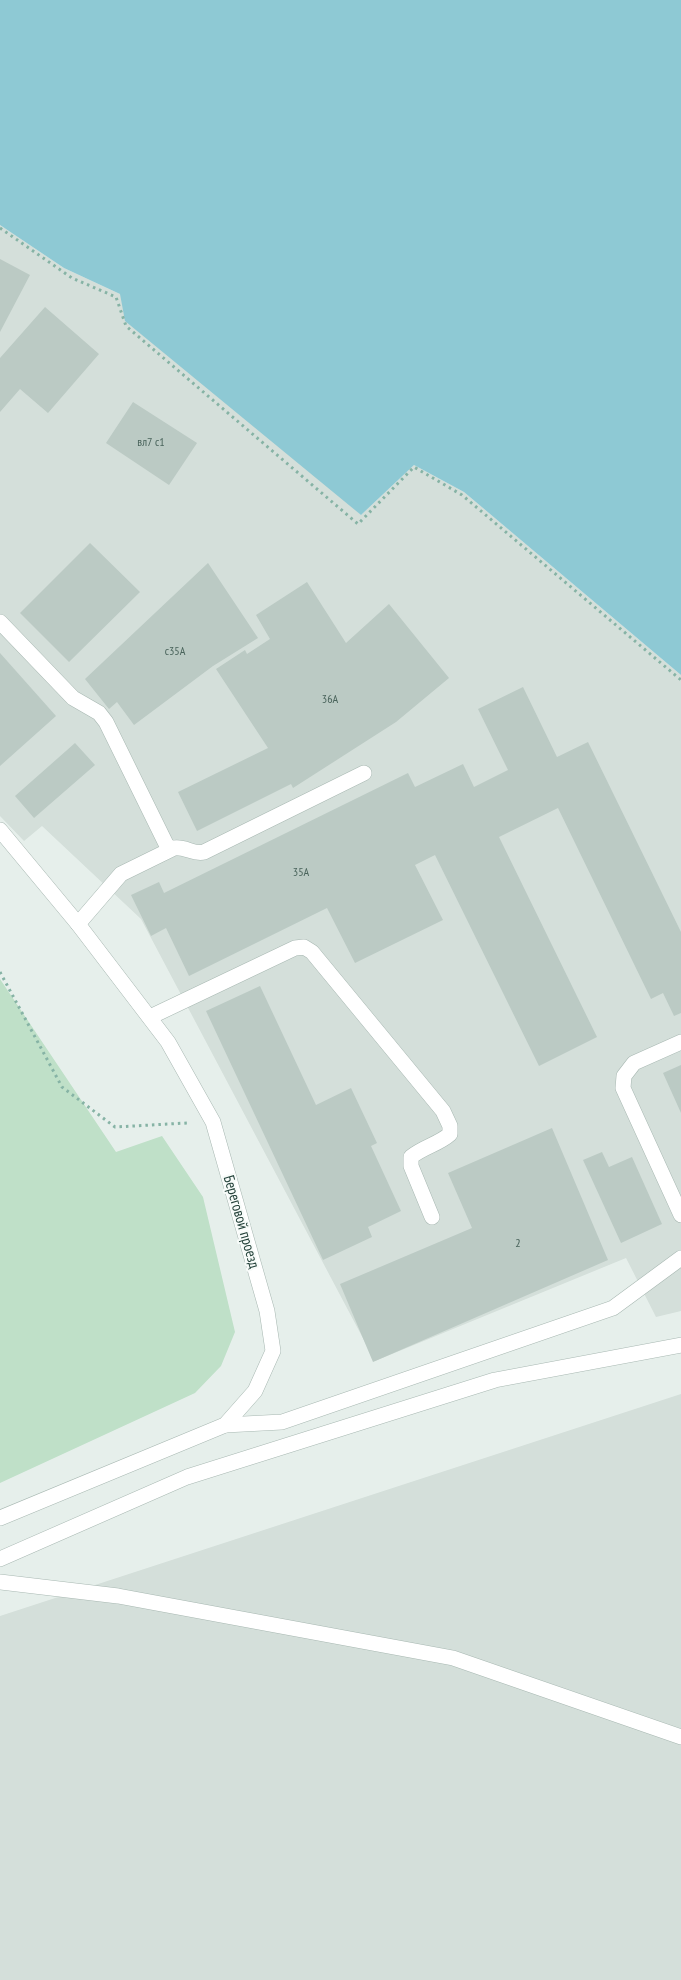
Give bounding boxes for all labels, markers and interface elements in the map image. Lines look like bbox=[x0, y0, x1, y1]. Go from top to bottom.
house number: вл7 с1 bbox=[137, 436, 165, 450]
house number: с35А bbox=[165, 645, 185, 659]
house number: 36А bbox=[322, 693, 338, 707]
house number: 35А bbox=[293, 866, 309, 880]
street label: Береговой проезд bbox=[219, 1173, 263, 1271]
house number: 2 bbox=[515, 1237, 521, 1251]

